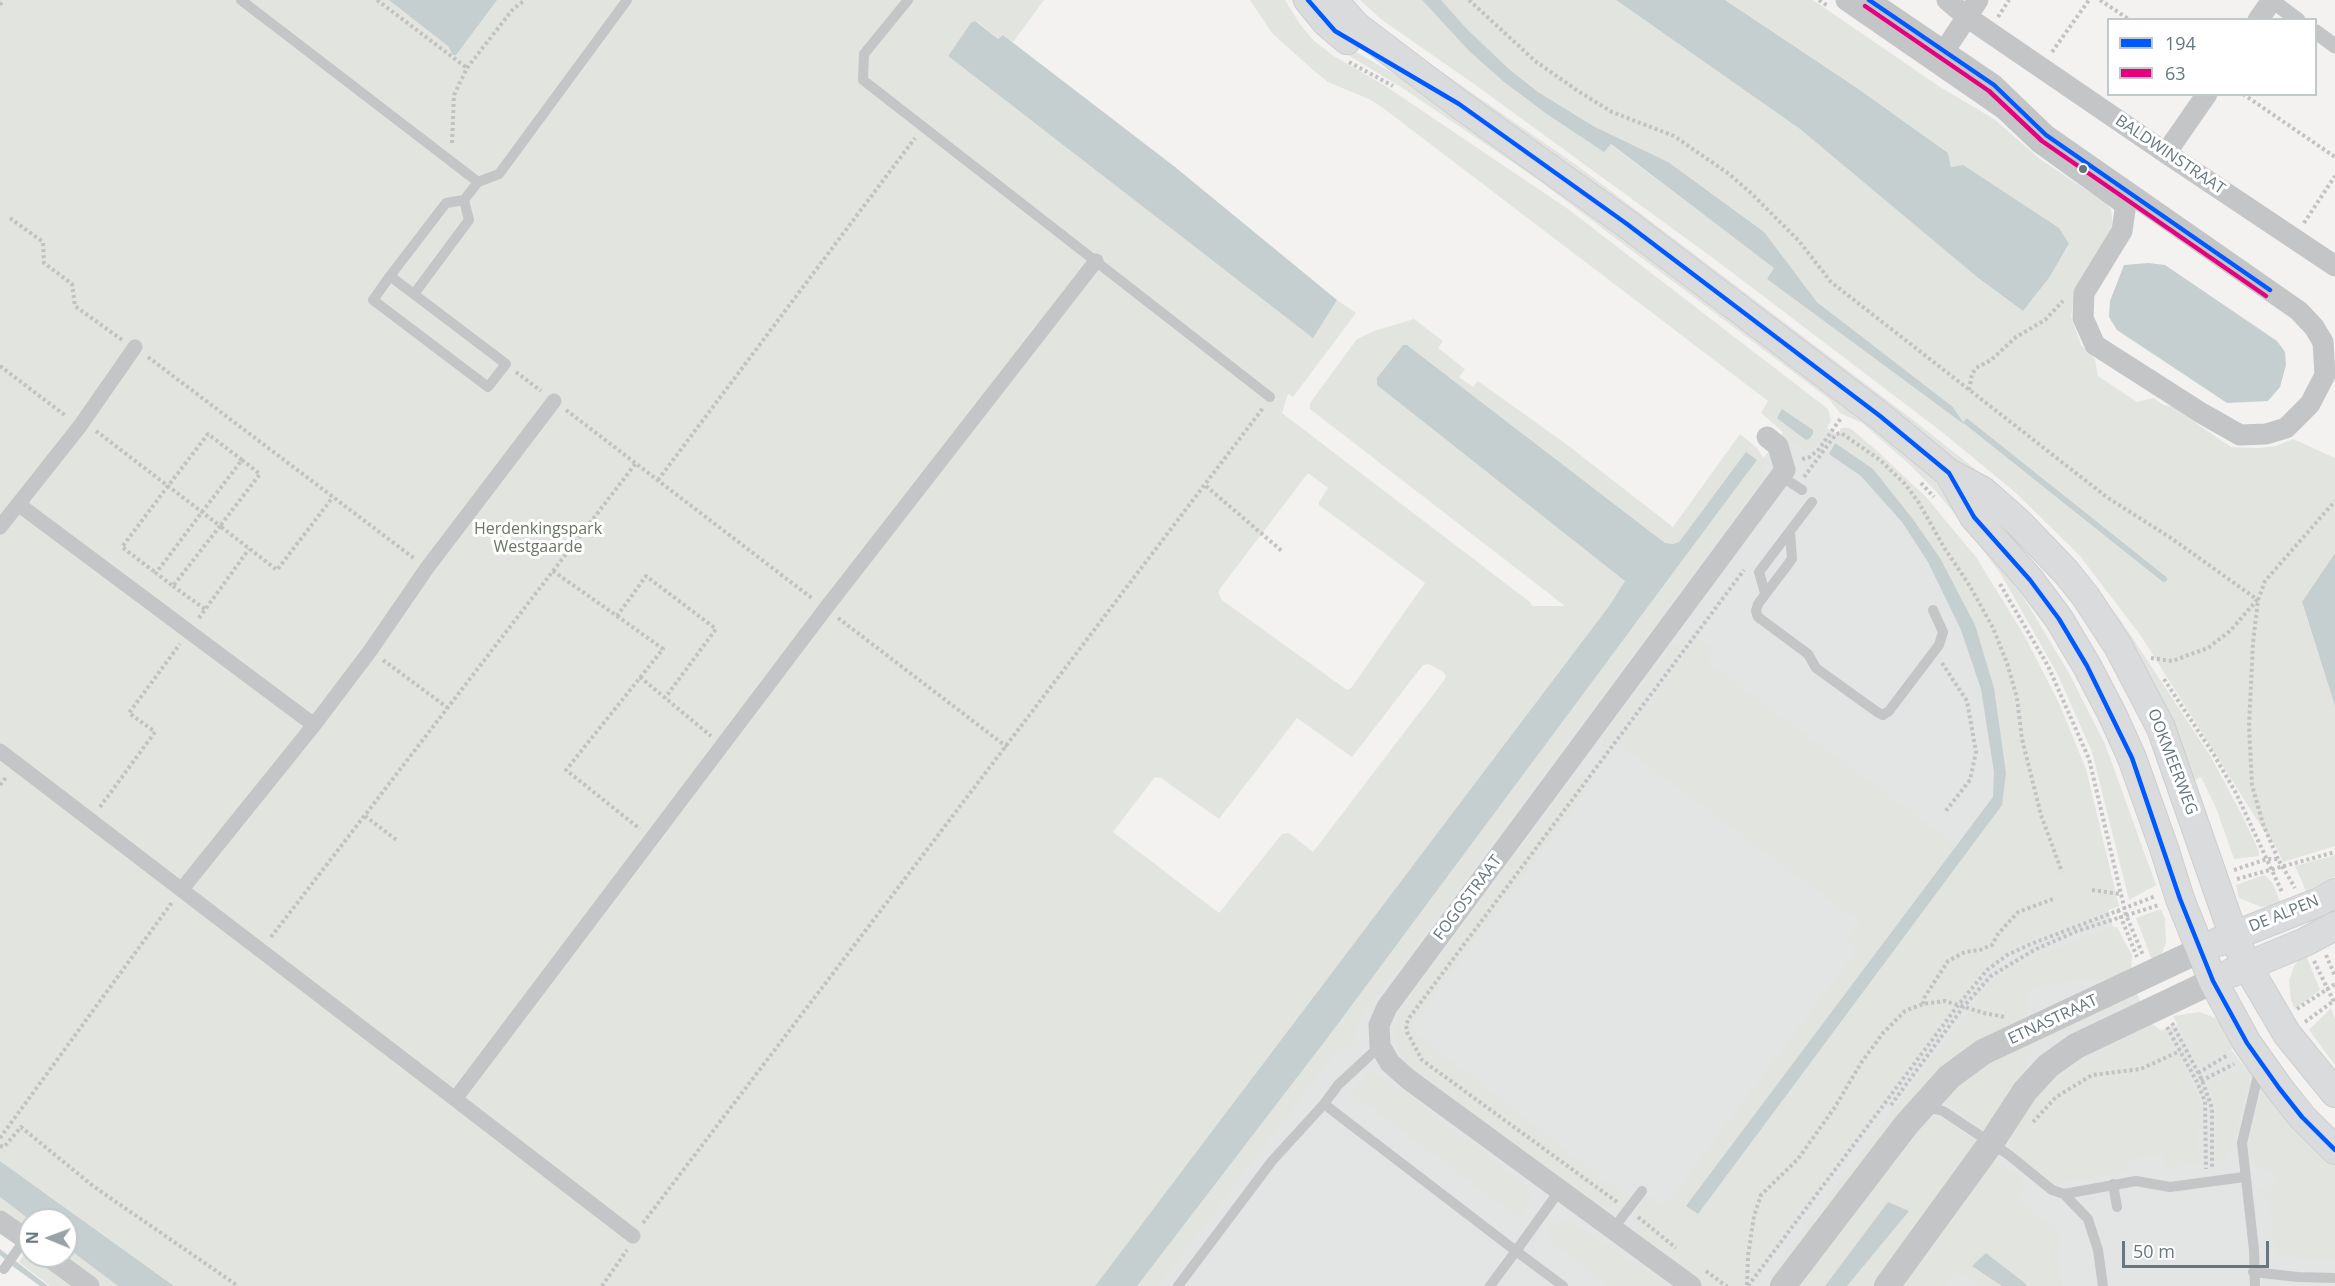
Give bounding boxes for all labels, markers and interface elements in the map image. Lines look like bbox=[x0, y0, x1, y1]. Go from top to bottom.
legend bbox=[2107, 18, 2317, 96]
text: 194 bbox=[2165, 31, 2196, 55]
text: 63 bbox=[2165, 61, 2186, 85]
street label: BALDWINSTRAAT bbox=[2111, 111, 2229, 199]
unlabelled marker bbox=[2077, 163, 2089, 175]
park label: Herdenkingspark Westgaarde bbox=[474, 519, 602, 557]
street label: OOKMEERWEG bbox=[2143, 706, 2201, 818]
street label: FOGOSTRAAT bbox=[1430, 852, 1506, 944]
street label: DE ALPEN bbox=[2246, 891, 2322, 937]
street label: ETNASTRAAT bbox=[2005, 991, 2101, 1049]
north arrow bbox=[18, 1208, 78, 1268]
scale bar bbox=[2125, 1229, 2272, 1267]
text: N bbox=[21, 1231, 43, 1244]
text: 50 m bbox=[2133, 1239, 2175, 1263]

